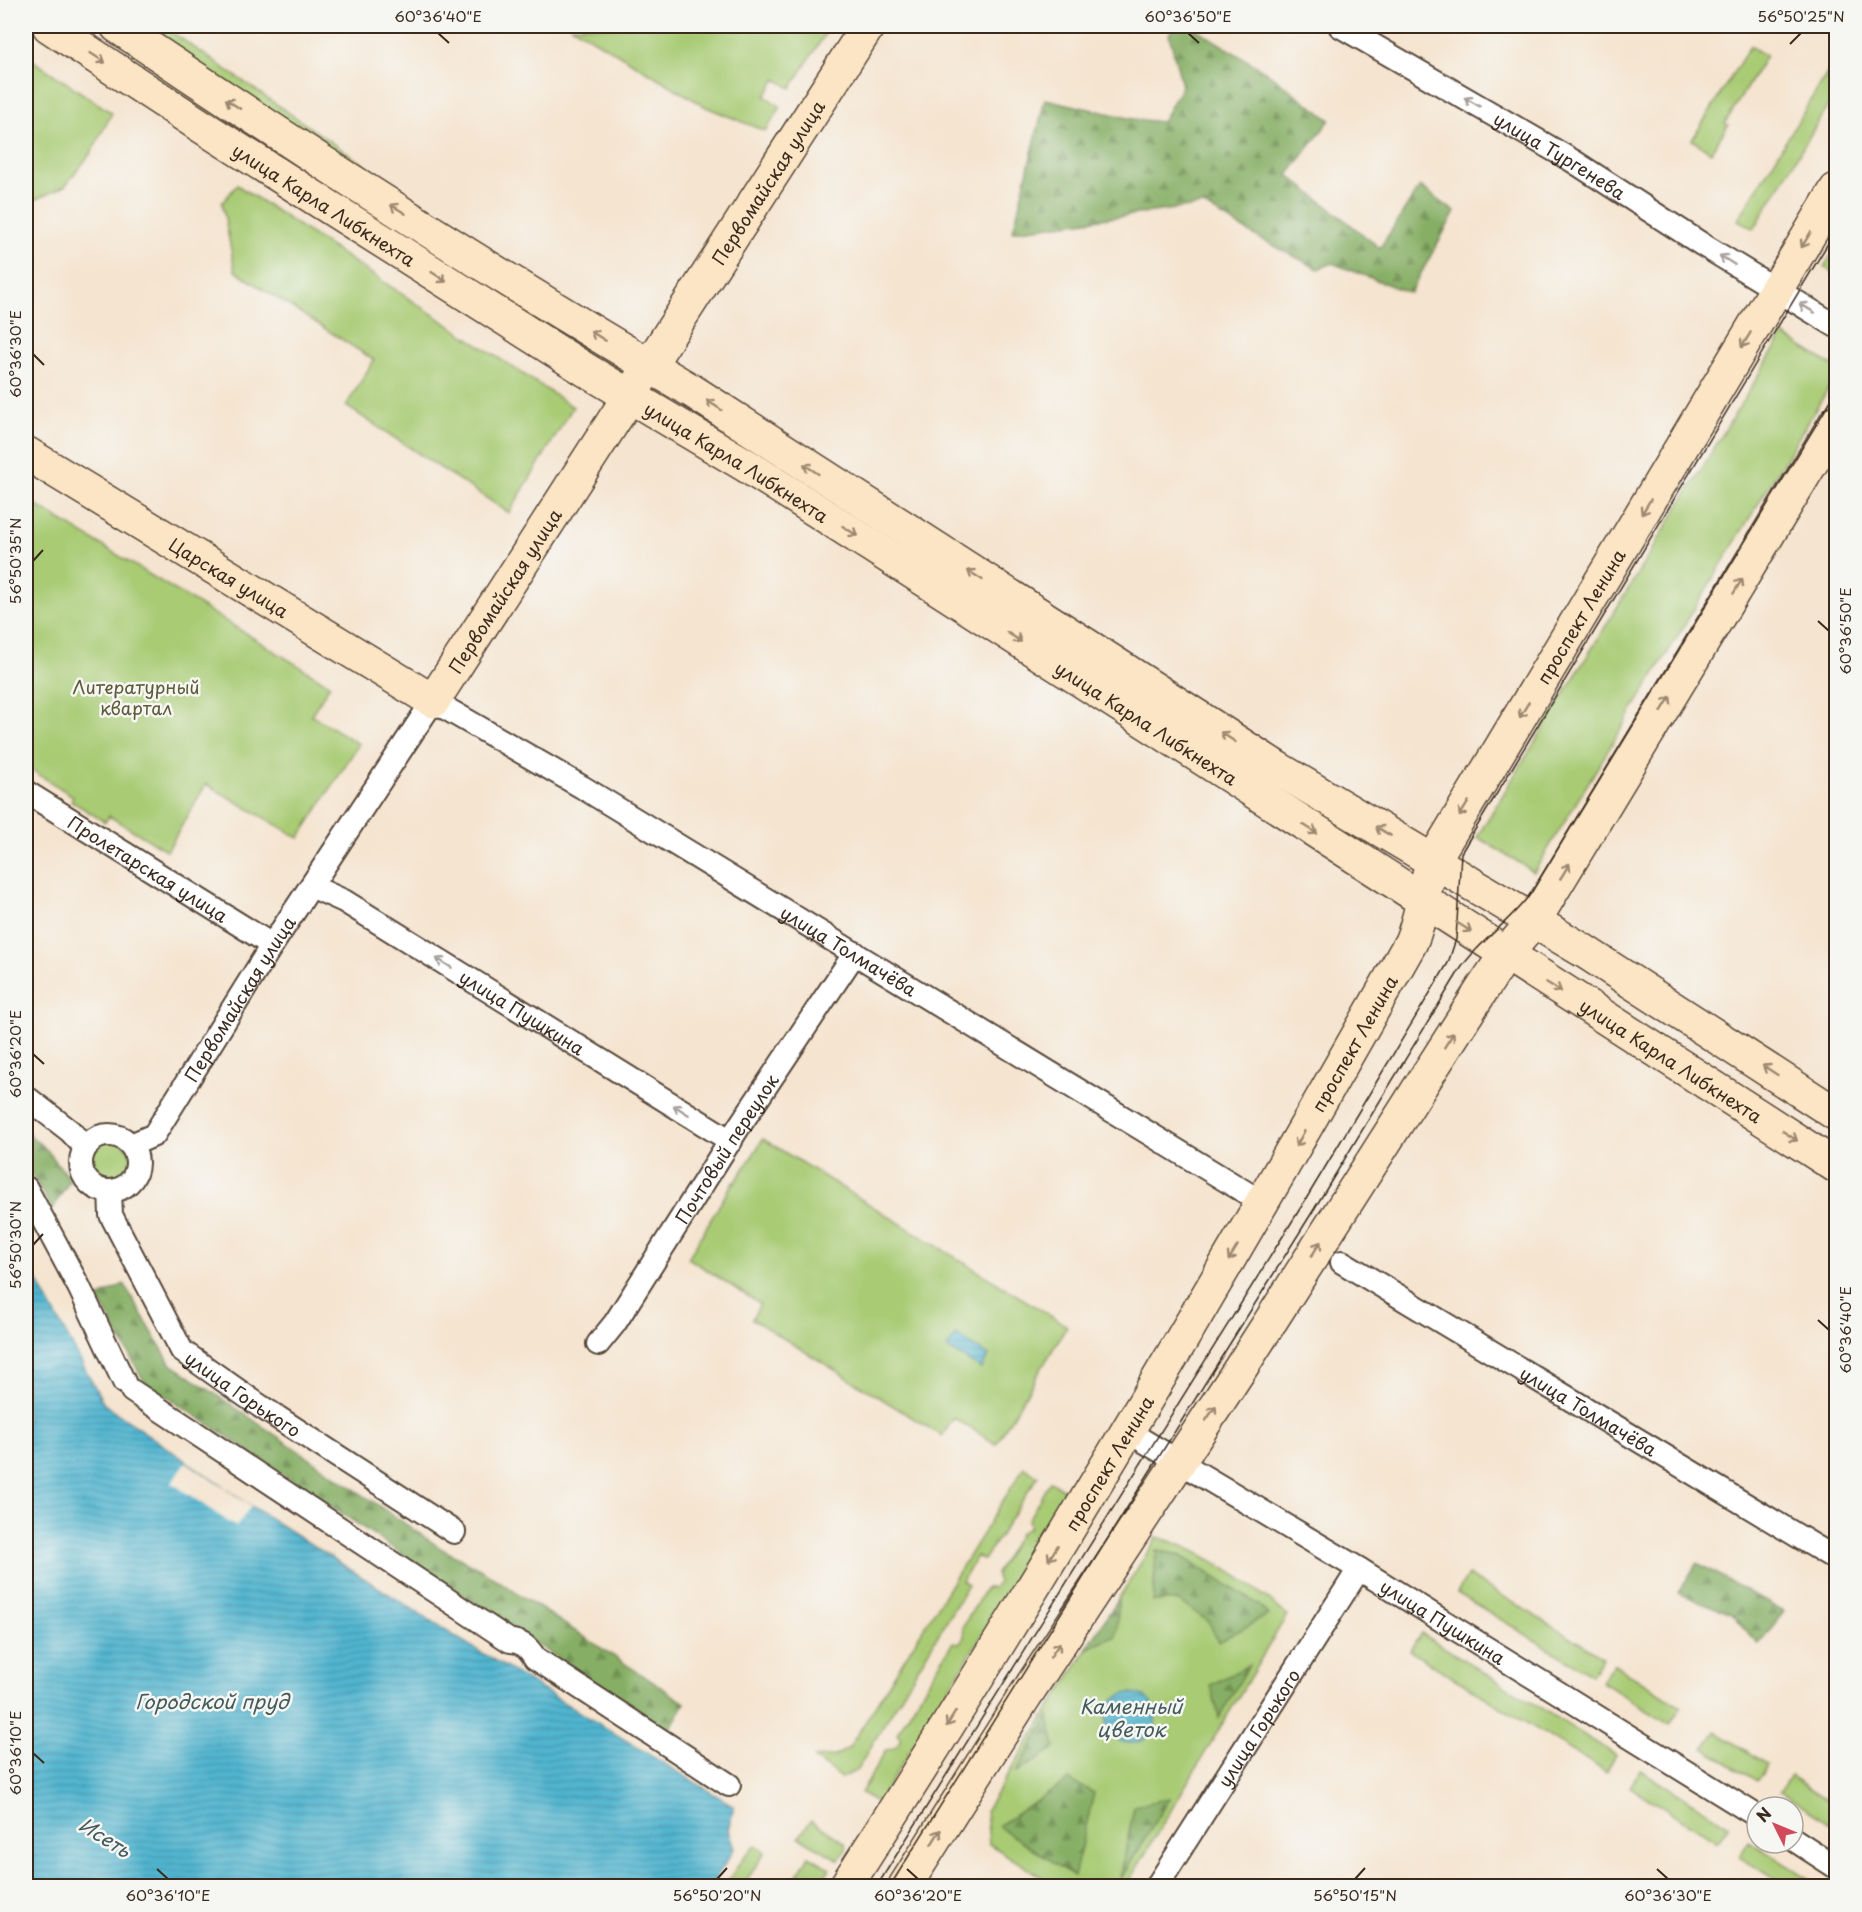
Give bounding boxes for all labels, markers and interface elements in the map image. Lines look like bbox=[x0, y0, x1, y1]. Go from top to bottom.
text: 60°36'40"E bbox=[394, 4, 482, 27]
text: 60°36'50"E bbox=[1144, 4, 1232, 27]
text: 56°50'25"N bbox=[1757, 4, 1845, 27]
one-way arrow bbox=[89, 52, 105, 64]
street label: Первомайская улица bbox=[704, 94, 831, 270]
one-way arrow bbox=[1464, 96, 1481, 108]
one-way arrow bbox=[226, 98, 242, 110]
street label: улица Тургенева bbox=[1489, 104, 1632, 206]
street label: улица Карла Либкнехта bbox=[228, 136, 422, 273]
one-way arrow bbox=[390, 202, 407, 214]
one-way arrow bbox=[1800, 231, 1812, 248]
one-way arrow bbox=[1719, 253, 1736, 265]
one-way arrow bbox=[430, 271, 447, 283]
one-way arrow bbox=[1799, 301, 1816, 313]
text: 60°36'30"E bbox=[3, 310, 26, 398]
one-way arrow bbox=[590, 330, 607, 342]
one-way arrow bbox=[1740, 331, 1752, 348]
street label: улица Карла Либкнехта bbox=[639, 394, 835, 529]
one-way arrow bbox=[706, 399, 723, 412]
one-way arrow bbox=[804, 463, 820, 475]
one-way arrow bbox=[1640, 498, 1652, 515]
street label: Первомайская улица bbox=[441, 502, 568, 678]
text: 56°50'35"N bbox=[3, 518, 26, 604]
one-way arrow bbox=[841, 525, 858, 538]
street label: Царская улица bbox=[164, 530, 295, 624]
street label: проспект Ленина bbox=[1529, 543, 1631, 689]
one-way arrow bbox=[967, 568, 984, 580]
one-way arrow bbox=[1732, 578, 1744, 595]
text: 60°36'50"E bbox=[1833, 587, 1856, 675]
one-way arrow bbox=[1005, 631, 1021, 643]
street label: улица Карла Либкнехта bbox=[1050, 654, 1244, 791]
park label: Литературный квартал bbox=[73, 673, 199, 721]
one-way arrow bbox=[1660, 696, 1672, 713]
one-way arrow bbox=[1517, 701, 1529, 718]
one-way arrow bbox=[1220, 730, 1237, 742]
one-way arrow bbox=[1458, 800, 1470, 817]
street label: Пролетарская улица bbox=[63, 808, 234, 928]
one-way arrow bbox=[1301, 823, 1318, 835]
one-way arrow bbox=[1375, 825, 1392, 837]
one-way arrow bbox=[1559, 863, 1571, 880]
street label: улица Толмачёва bbox=[776, 898, 923, 1003]
street label: Первомайская улица bbox=[177, 910, 302, 1087]
one-way arrow bbox=[1455, 922, 1472, 934]
one-way arrow bbox=[436, 956, 453, 968]
street label: улица Пушкина bbox=[455, 963, 591, 1061]
street label: проспект Ленина bbox=[1304, 969, 1404, 1116]
one-way arrow bbox=[1545, 981, 1562, 993]
street label: улица Карла Либкнехта bbox=[1575, 991, 1768, 1129]
text: 60°36'20"E bbox=[3, 1010, 26, 1098]
one-way arrow bbox=[1443, 1031, 1456, 1048]
one-way arrow bbox=[1762, 1064, 1779, 1076]
street label: Почтовый переулок bbox=[668, 1068, 785, 1229]
one-way arrow bbox=[673, 1103, 690, 1115]
one-way arrow bbox=[1293, 1130, 1305, 1147]
one-way arrow bbox=[1781, 1130, 1798, 1142]
text: 56°50'30"N bbox=[3, 1201, 26, 1289]
one-way arrow bbox=[1311, 1241, 1323, 1258]
one-way arrow bbox=[1227, 1244, 1239, 1261]
text: 60°36'40"E bbox=[1833, 1286, 1856, 1374]
street label: улица Горького bbox=[180, 1344, 307, 1443]
street label: улица Толмачёва bbox=[1515, 1359, 1663, 1462]
street label: проспект Ленина bbox=[1057, 1390, 1160, 1535]
one-way arrow bbox=[1205, 1406, 1217, 1422]
one-way arrow bbox=[1047, 1544, 1059, 1561]
street label: улица Пушкина bbox=[1375, 1572, 1512, 1671]
one-way arrow bbox=[1049, 1643, 1061, 1659]
street label: улица Горького bbox=[1210, 1663, 1306, 1792]
water label: Городской пруд bbox=[135, 1686, 291, 1716]
water label: Каменный цветок bbox=[1080, 1691, 1185, 1744]
one-way arrow bbox=[944, 1710, 956, 1727]
text: 60°36'10"E bbox=[3, 1711, 26, 1795]
north arrow bbox=[1745, 1795, 1805, 1855]
text: N bbox=[1750, 1801, 1776, 1827]
water label: Исеть bbox=[73, 1809, 137, 1865]
one-way arrow bbox=[931, 1829, 943, 1846]
text: 60°36'10"E bbox=[126, 1883, 210, 1906]
text: 56°50'20"N bbox=[673, 1883, 761, 1906]
text: 60°36'20"E bbox=[874, 1883, 962, 1906]
text: 56°50'15"N bbox=[1313, 1883, 1397, 1906]
text: 60°36'30"E bbox=[1624, 1883, 1712, 1906]

